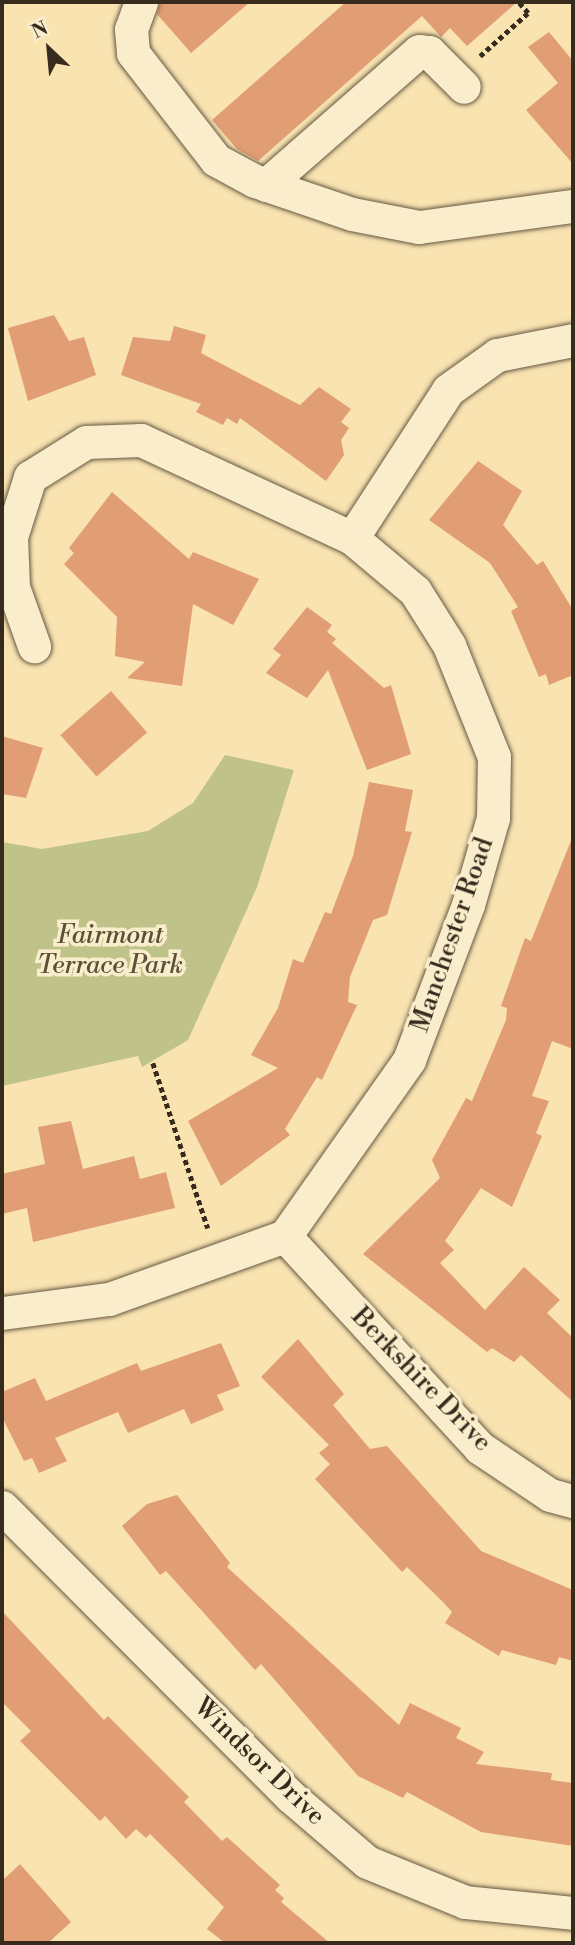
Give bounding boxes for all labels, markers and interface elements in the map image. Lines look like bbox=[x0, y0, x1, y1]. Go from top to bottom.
north arrow bbox=[14, 14, 84, 84]
text: N bbox=[28, 16, 52, 44]
street label: Manchester Road bbox=[405, 834, 501, 1036]
park label: Fairmont Terrace Park bbox=[37, 920, 183, 982]
street label: Berkshire Drive bbox=[344, 1302, 498, 1458]
street label: Windsor Drive bbox=[187, 1692, 331, 1832]

